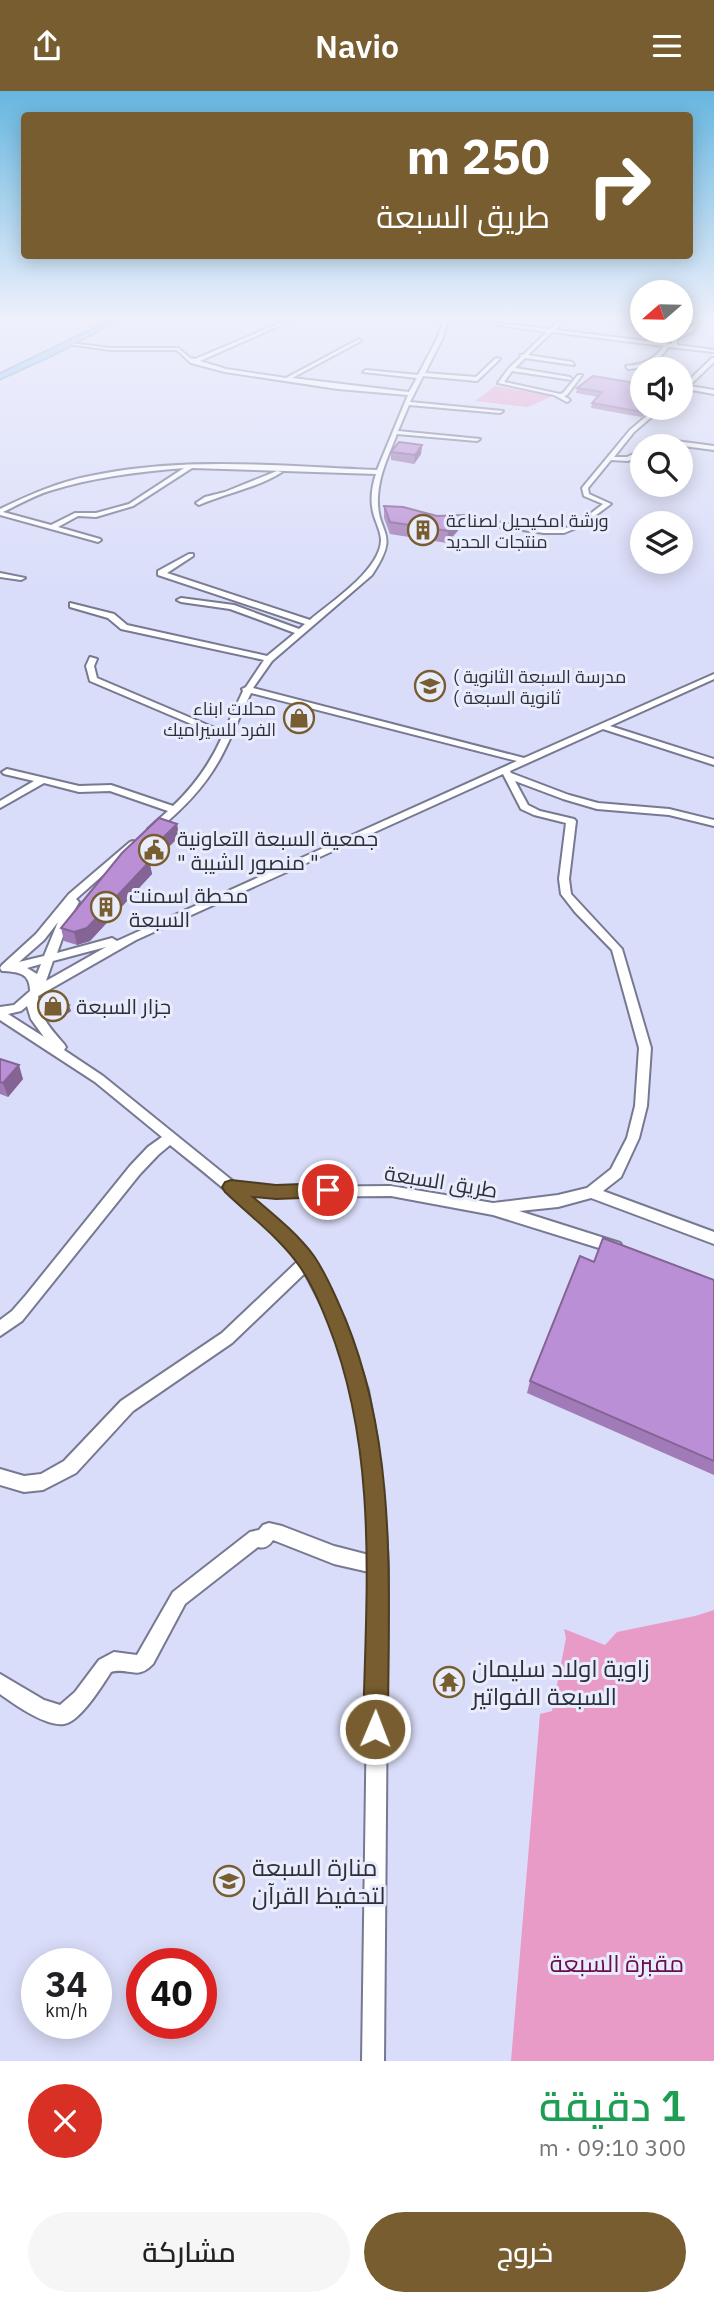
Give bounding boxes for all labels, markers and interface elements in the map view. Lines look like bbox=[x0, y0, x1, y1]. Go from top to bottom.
text: Navio bbox=[315, 25, 399, 67]
icon: share bbox=[28, 27, 66, 65]
icon: menu bbox=[648, 27, 686, 65]
text: 250 m bbox=[406, 124, 550, 187]
icon: right bbox=[574, 140, 665, 231]
text: طريق السبعة bbox=[376, 195, 550, 237]
north arrow bbox=[630, 280, 693, 343]
map controls bbox=[630, 280, 693, 574]
button: sound bbox=[630, 357, 693, 420]
button: search bbox=[630, 434, 693, 497]
place label: ورشة امكيحيل لصناعة منتجات الحديد bbox=[446, 509, 609, 553]
button: layers bbox=[630, 511, 693, 574]
building icon: ورشة امكيحيل لصناعة منتجات الحديد bbox=[406, 513, 440, 547]
place label: ( مدرسة السبعة الثانوية ( ثانوية السبعة bbox=[453, 665, 626, 709]
school or university icon: ( مدرسة السبعة الثانوية ( ثانوية السبعة bbox=[413, 669, 447, 703]
place label: محلات ابناء الفرد للسيراميك bbox=[163, 697, 276, 741]
shop icon: محلات ابناء الفرد للسيراميك bbox=[282, 701, 316, 735]
place label: جمعية السبعة التعاونية " منصور الشيبة " bbox=[177, 824, 378, 876]
public building icon: جمعية السبعة التعاونية " منصور الشيبة " bbox=[137, 833, 171, 867]
place label: محطة اسمنت السبعة bbox=[129, 881, 249, 933]
building icon: محطة اسمنت السبعة bbox=[89, 890, 123, 924]
shop icon: جزار السبعة bbox=[36, 989, 70, 1023]
place label: جزار السبعة bbox=[76, 992, 171, 1020]
street label: طريق السبعة bbox=[382, 1158, 500, 1204]
pin bbox=[298, 1160, 358, 1220]
icon: arrive bbox=[309, 1171, 347, 1209]
place label: زاوية اولاد سليمان السبعة الفواتير bbox=[470, 1652, 650, 1712]
temple icon: زاوية اولاد سليمان السبعة الفواتير bbox=[432, 1665, 466, 1699]
position arrow bbox=[338, 1692, 412, 1766]
place label: منارة السبعة لتحفيظ القرآن bbox=[252, 1851, 385, 1911]
school or university icon: منارة السبعة لتحفيظ القرآن bbox=[212, 1864, 246, 1898]
park label: مقبرة السبعة bbox=[550, 1947, 684, 1979]
speed limit sign: 40 bbox=[126, 1948, 217, 2039]
text: 34 bbox=[45, 1961, 88, 2007]
text: km/h bbox=[45, 1999, 88, 2022]
text: 1 دقيقة bbox=[539, 2078, 686, 2133]
button: close bbox=[28, 2084, 102, 2158]
text: 300 m · 09:10 bbox=[539, 2132, 686, 2162]
button: مشاركة bbox=[28, 2212, 350, 2292]
button: خروج bbox=[364, 2212, 686, 2292]

